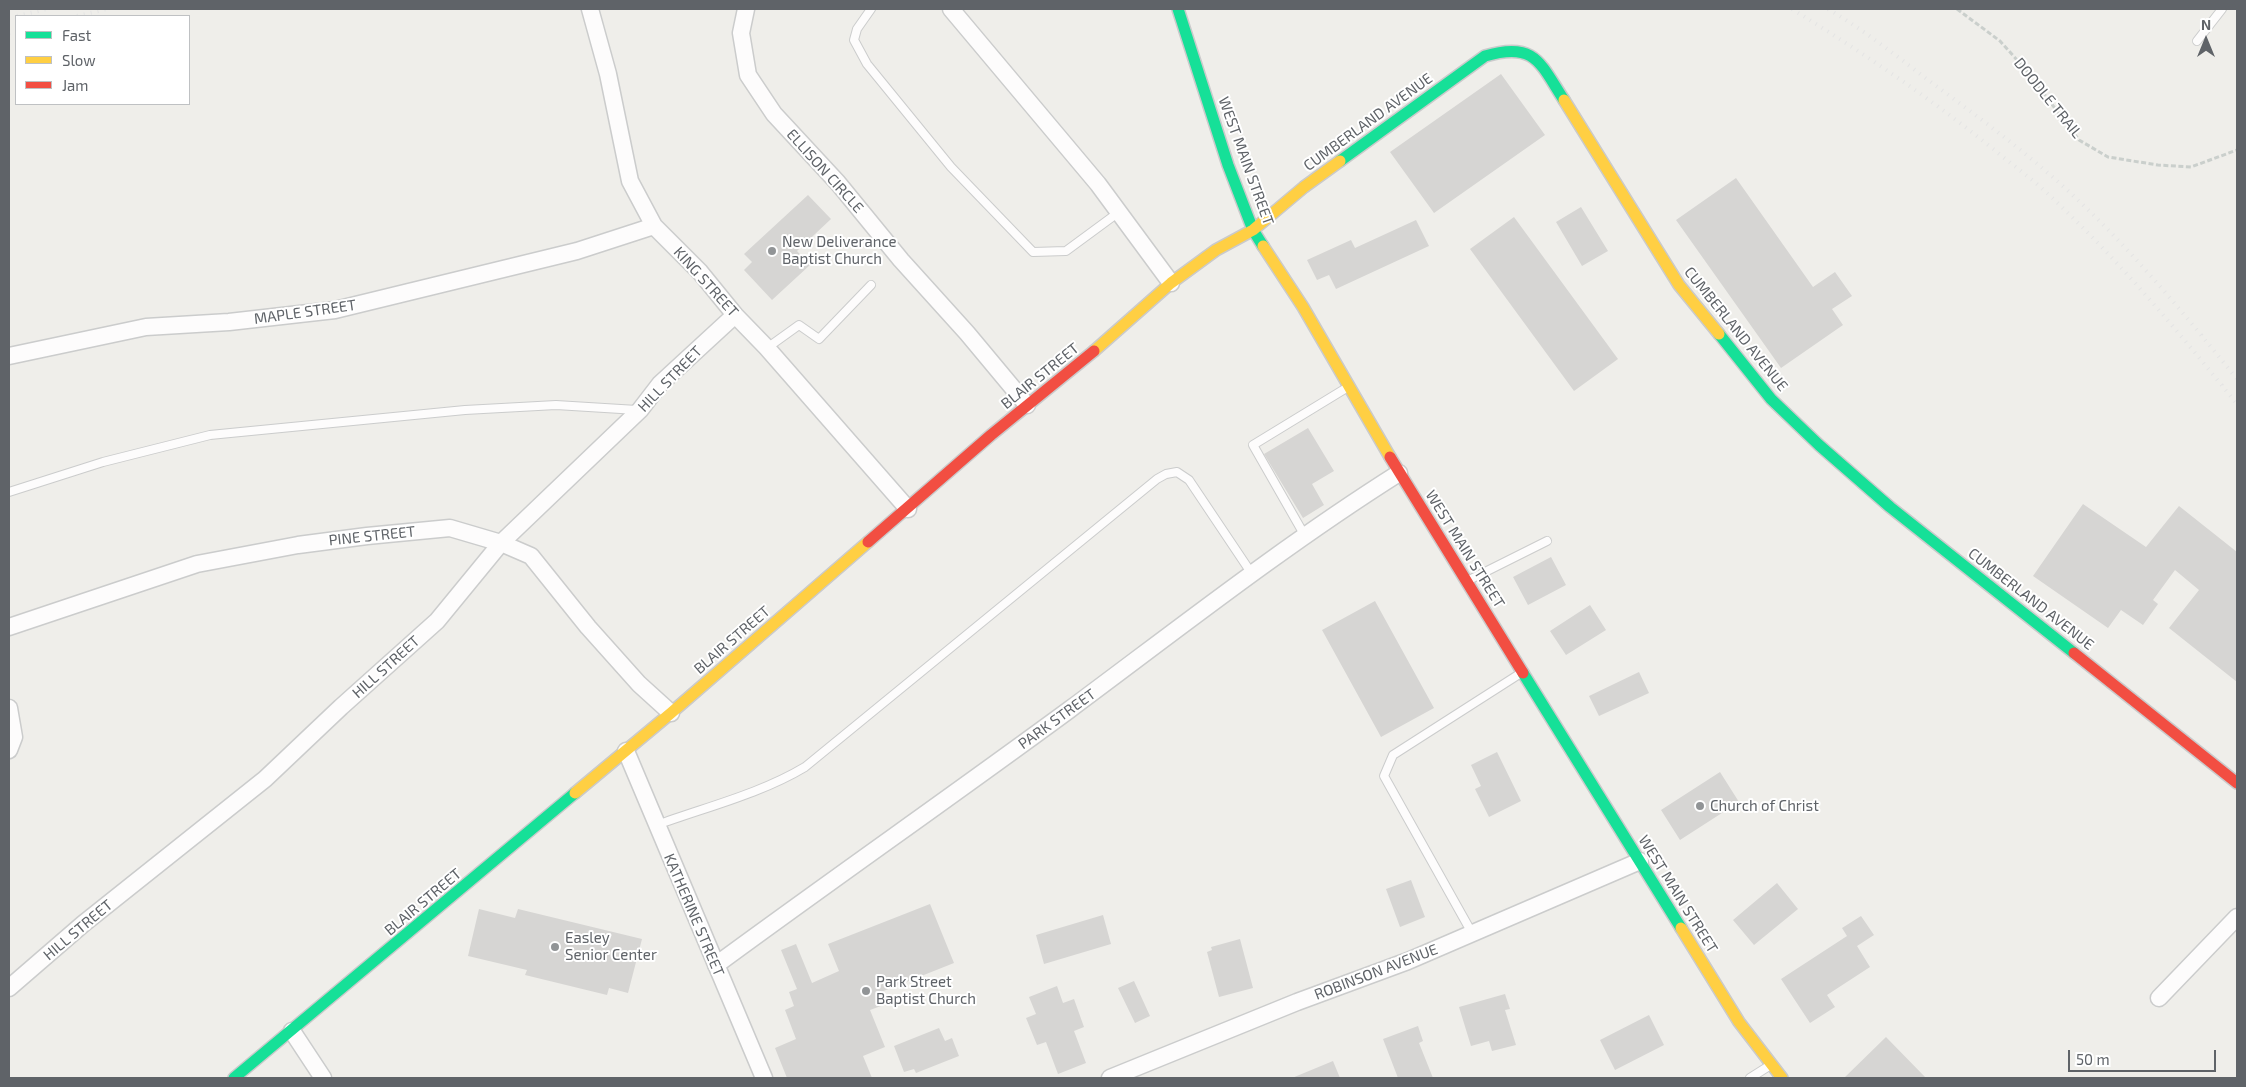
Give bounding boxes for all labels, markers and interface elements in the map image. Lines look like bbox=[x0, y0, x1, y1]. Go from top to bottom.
legend bbox=[15, 15, 190, 105]
north arrow bbox=[2181, 15, 2231, 65]
text: N bbox=[2201, 16, 2211, 33]
text: Fast bbox=[62, 26, 91, 44]
text: Slow bbox=[62, 51, 96, 69]
street label: DOODLE TRAIL bbox=[2010, 54, 2086, 142]
street label: CUMBERLAND AVENUE bbox=[1300, 69, 1436, 175]
text: Jam bbox=[62, 76, 88, 94]
street label: WEST MAIN STREET bbox=[1214, 94, 1278, 228]
street label: ELLISON CIRCLE bbox=[783, 125, 867, 217]
place label: New Deliverance Baptist Church bbox=[782, 233, 897, 268]
street label: KING STREET bbox=[670, 243, 742, 321]
marker: New Deliverance Baptist Church bbox=[766, 245, 778, 257]
street label: CUMBERLAND AVENUE bbox=[1680, 263, 1792, 395]
street label: MAPLE STREET bbox=[253, 296, 357, 328]
street label: BLAIR STREET bbox=[997, 339, 1083, 413]
street label: HILL STREET bbox=[634, 342, 706, 416]
street label: WEST MAIN STREET bbox=[1422, 487, 1508, 611]
street label: PINE STREET bbox=[328, 523, 416, 549]
street label: CUMBERLAND AVENUE bbox=[1964, 544, 2098, 654]
street label: BLAIR STREET bbox=[690, 602, 774, 678]
street label: HILL STREET bbox=[349, 632, 423, 702]
street label: PARK STREET bbox=[1015, 685, 1099, 753]
place label: Church of Christ bbox=[1710, 797, 1819, 815]
marker: Church of Christ bbox=[1694, 800, 1706, 812]
street label: WEST MAIN STREET bbox=[1635, 832, 1721, 956]
street label: KATHERINE STREET bbox=[660, 851, 728, 979]
street label: BLAIR STREET bbox=[381, 865, 465, 939]
street label: HILL STREET bbox=[40, 896, 116, 964]
place label: Easley Senior Center bbox=[565, 929, 657, 964]
street label: ROBINSON AVENUE bbox=[1312, 940, 1440, 1004]
marker: Easley Senior Center bbox=[549, 941, 561, 953]
place label: Park Street Baptist Church bbox=[876, 973, 976, 1008]
marker: Park Street Baptist Church bbox=[860, 985, 872, 997]
scale bar bbox=[2071, 1040, 2218, 1072]
text: 50 m bbox=[2076, 1050, 2110, 1068]

